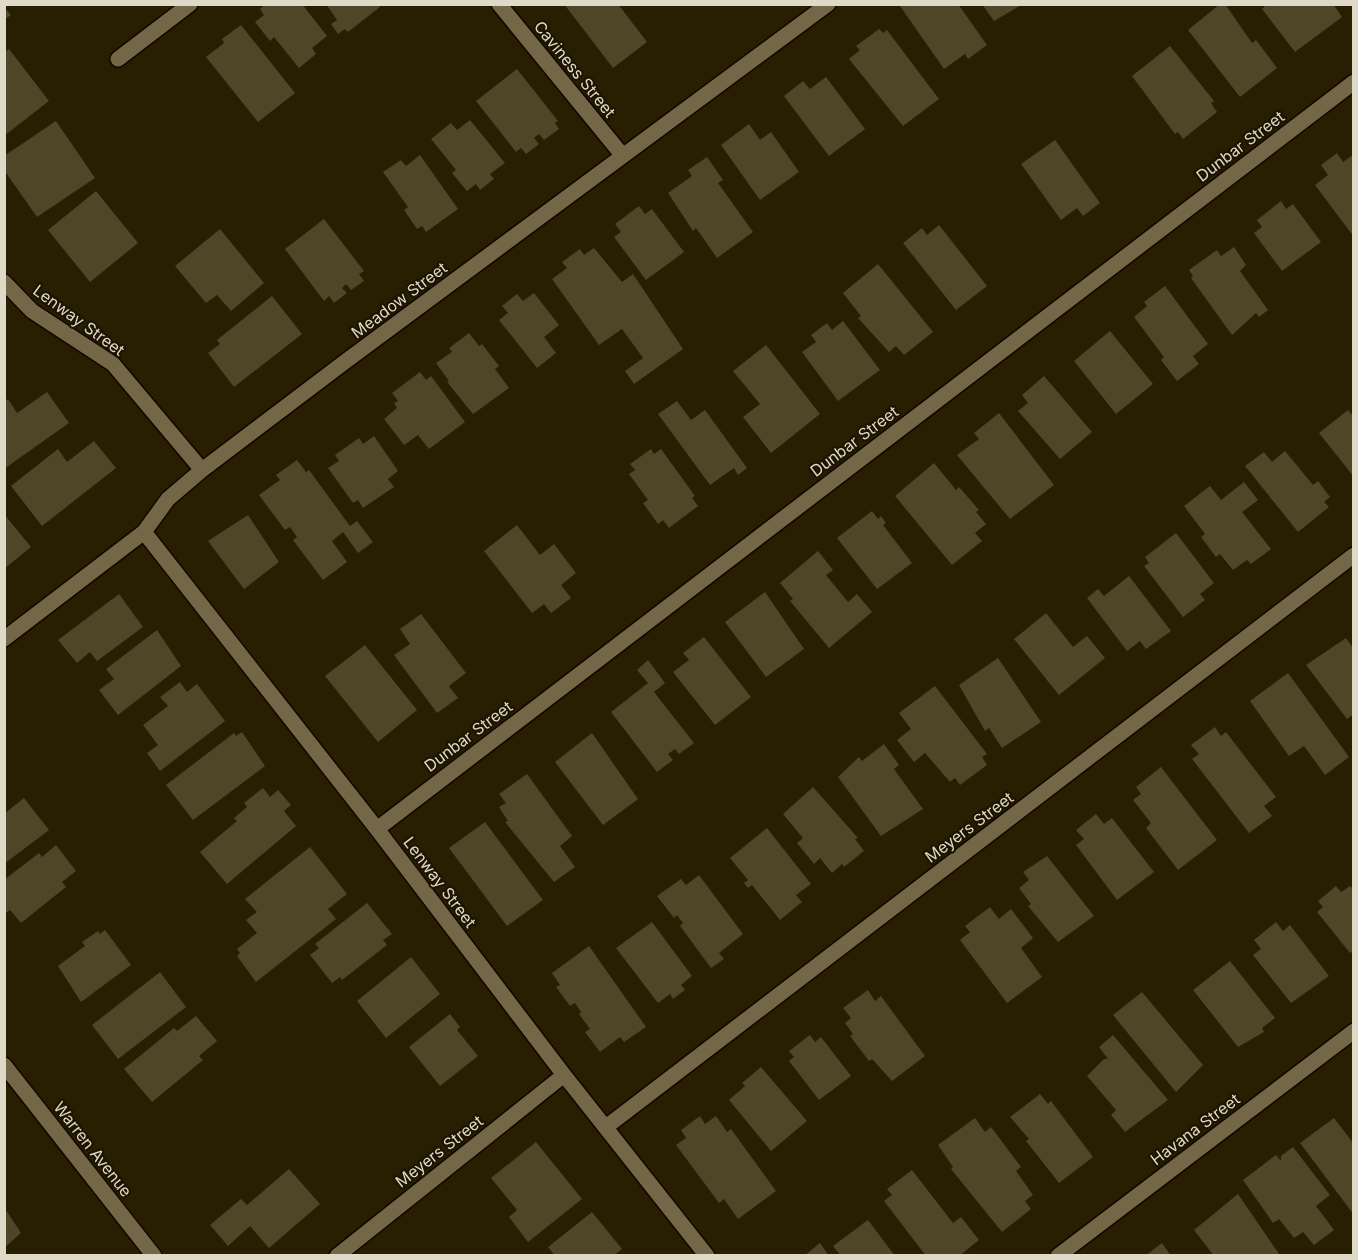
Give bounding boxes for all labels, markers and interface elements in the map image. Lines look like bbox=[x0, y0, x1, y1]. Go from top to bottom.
street label: Caviness Street bbox=[530, 17, 620, 121]
street label: Dunbar Street bbox=[1192, 106, 1288, 186]
street label: Meadow Street bbox=[347, 257, 451, 343]
street label: Lenway Street bbox=[29, 280, 129, 360]
street label: Dunbar Street bbox=[806, 401, 902, 481]
street label: Dunbar Street bbox=[420, 696, 516, 776]
street label: Meyers Street bbox=[921, 787, 1017, 867]
street label: Lenway Street bbox=[399, 833, 481, 931]
street label: Havana Street bbox=[1146, 1089, 1244, 1169]
street label: Warren Avenue bbox=[50, 1097, 136, 1201]
street label: Meyers Street bbox=[391, 1111, 487, 1191]

